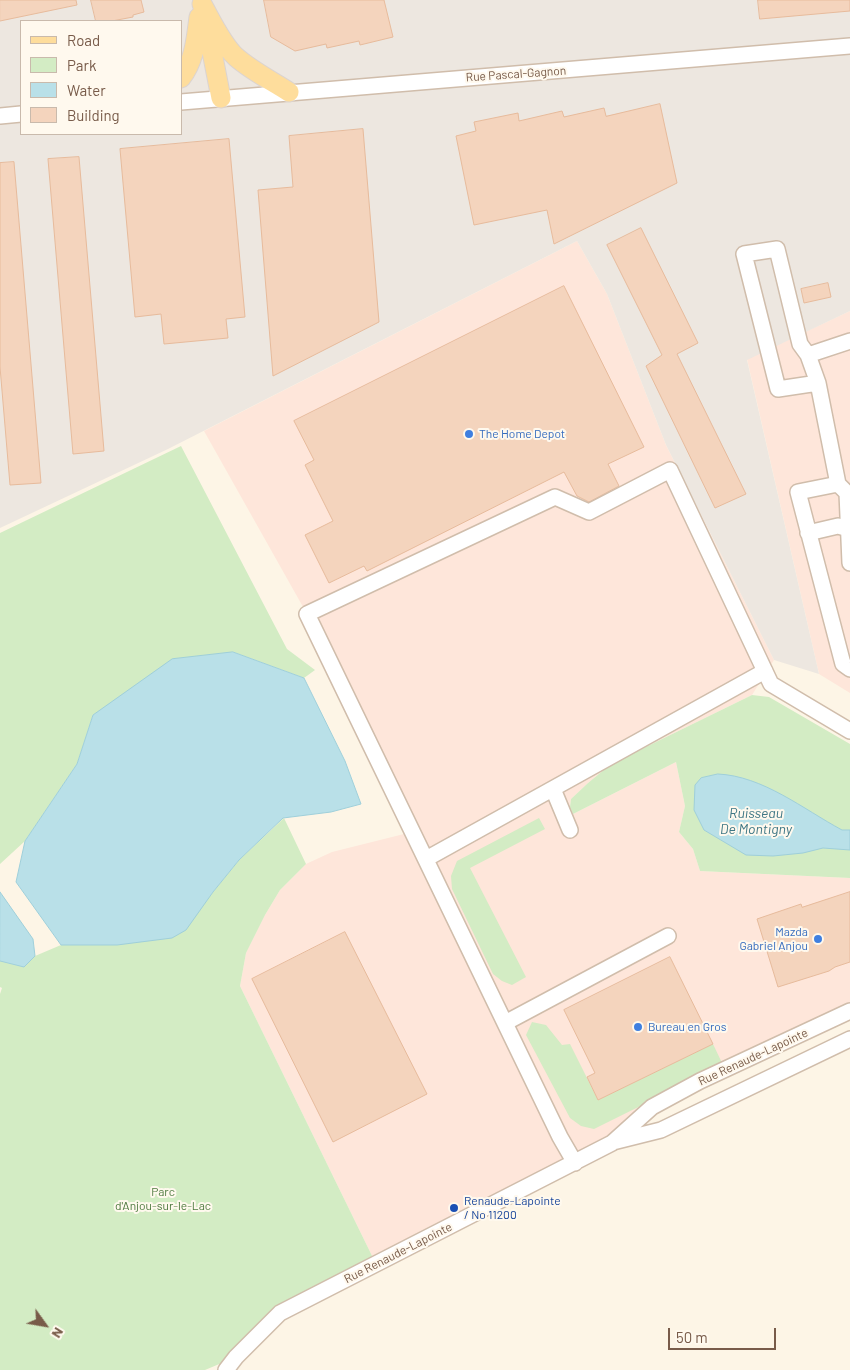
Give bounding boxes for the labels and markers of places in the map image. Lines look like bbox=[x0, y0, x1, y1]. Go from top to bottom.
place label: The Home Depot bbox=[479, 427, 565, 441]
marker: The Home Depot bbox=[463, 428, 475, 440]
place label: Mazda Gabriel Anjou bbox=[739, 925, 808, 953]
marker: Mazda Gabriel Anjou bbox=[812, 933, 824, 945]
place label: Bureau en Gros bbox=[648, 1020, 727, 1034]
marker: Bureau en Gros bbox=[632, 1021, 644, 1033]
place label: Renaude-Lapointe / No 11200 bbox=[464, 1194, 561, 1222]
marker: Renaude-Lapointe / No 11200 bbox=[448, 1202, 460, 1214]

